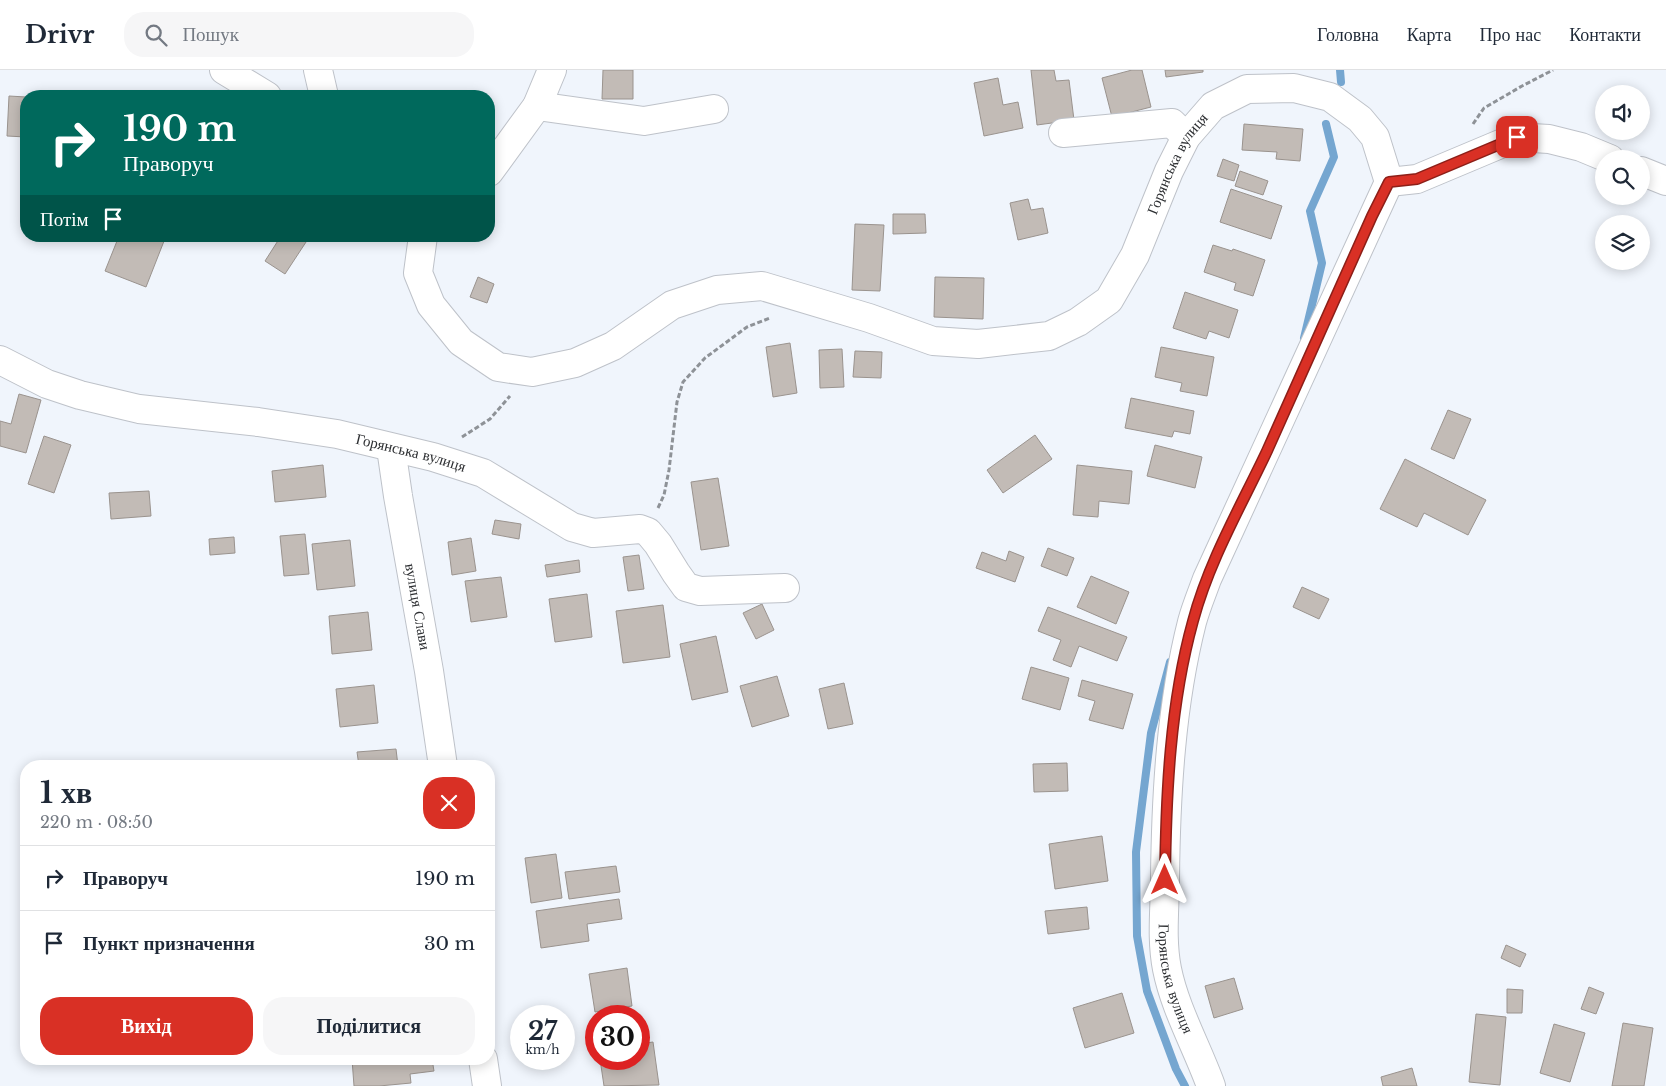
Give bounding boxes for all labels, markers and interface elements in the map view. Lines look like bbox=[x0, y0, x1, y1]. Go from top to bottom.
search box bbox=[124, 12, 474, 57]
text: Drivr bbox=[25, 20, 94, 49]
icon: search bbox=[142, 21, 170, 49]
text: Пошук bbox=[182, 23, 239, 46]
text: Головна bbox=[1317, 24, 1379, 46]
text: Карта bbox=[1407, 24, 1451, 46]
text: Про нас bbox=[1479, 24, 1541, 46]
text: Контакти bbox=[1569, 24, 1641, 46]
map controls bbox=[1595, 85, 1650, 270]
button: sound bbox=[1595, 85, 1650, 140]
text: 190 m bbox=[123, 107, 236, 150]
street label: Горянська вулиця bbox=[1142, 109, 1212, 217]
icon: right bbox=[40, 110, 105, 175]
pin bbox=[1496, 116, 1538, 158]
icon: arrive bbox=[1503, 123, 1531, 151]
text: Праворуч bbox=[123, 150, 214, 177]
button: search bbox=[1595, 150, 1650, 205]
icon: arrive bbox=[99, 205, 127, 233]
text: Потім bbox=[40, 208, 89, 231]
button: layers bbox=[1595, 215, 1650, 270]
street label: Горянська вулиця bbox=[354, 429, 468, 476]
street label: вулиця Слави bbox=[401, 562, 435, 651]
text: 1 хв bbox=[40, 774, 92, 811]
button: close bbox=[423, 777, 475, 829]
text: 220 m · 08:50 bbox=[40, 812, 153, 832]
position arrow bbox=[1138, 853, 1190, 905]
icon: right bbox=[40, 864, 68, 892]
text: Праворуч bbox=[83, 867, 168, 890]
text: 190 m bbox=[415, 867, 475, 890]
street label: Горянська вулиця bbox=[1155, 924, 1198, 1036]
icon: arrive bbox=[40, 929, 68, 957]
text: Пункт призначення bbox=[83, 932, 255, 955]
text: 30 m bbox=[424, 932, 475, 955]
button: Вихід bbox=[40, 997, 253, 1055]
button: Поділитися bbox=[263, 997, 475, 1055]
speed limit sign: 30 bbox=[585, 1005, 650, 1070]
text: 27 bbox=[528, 1016, 557, 1047]
text: km/h bbox=[525, 1042, 560, 1057]

